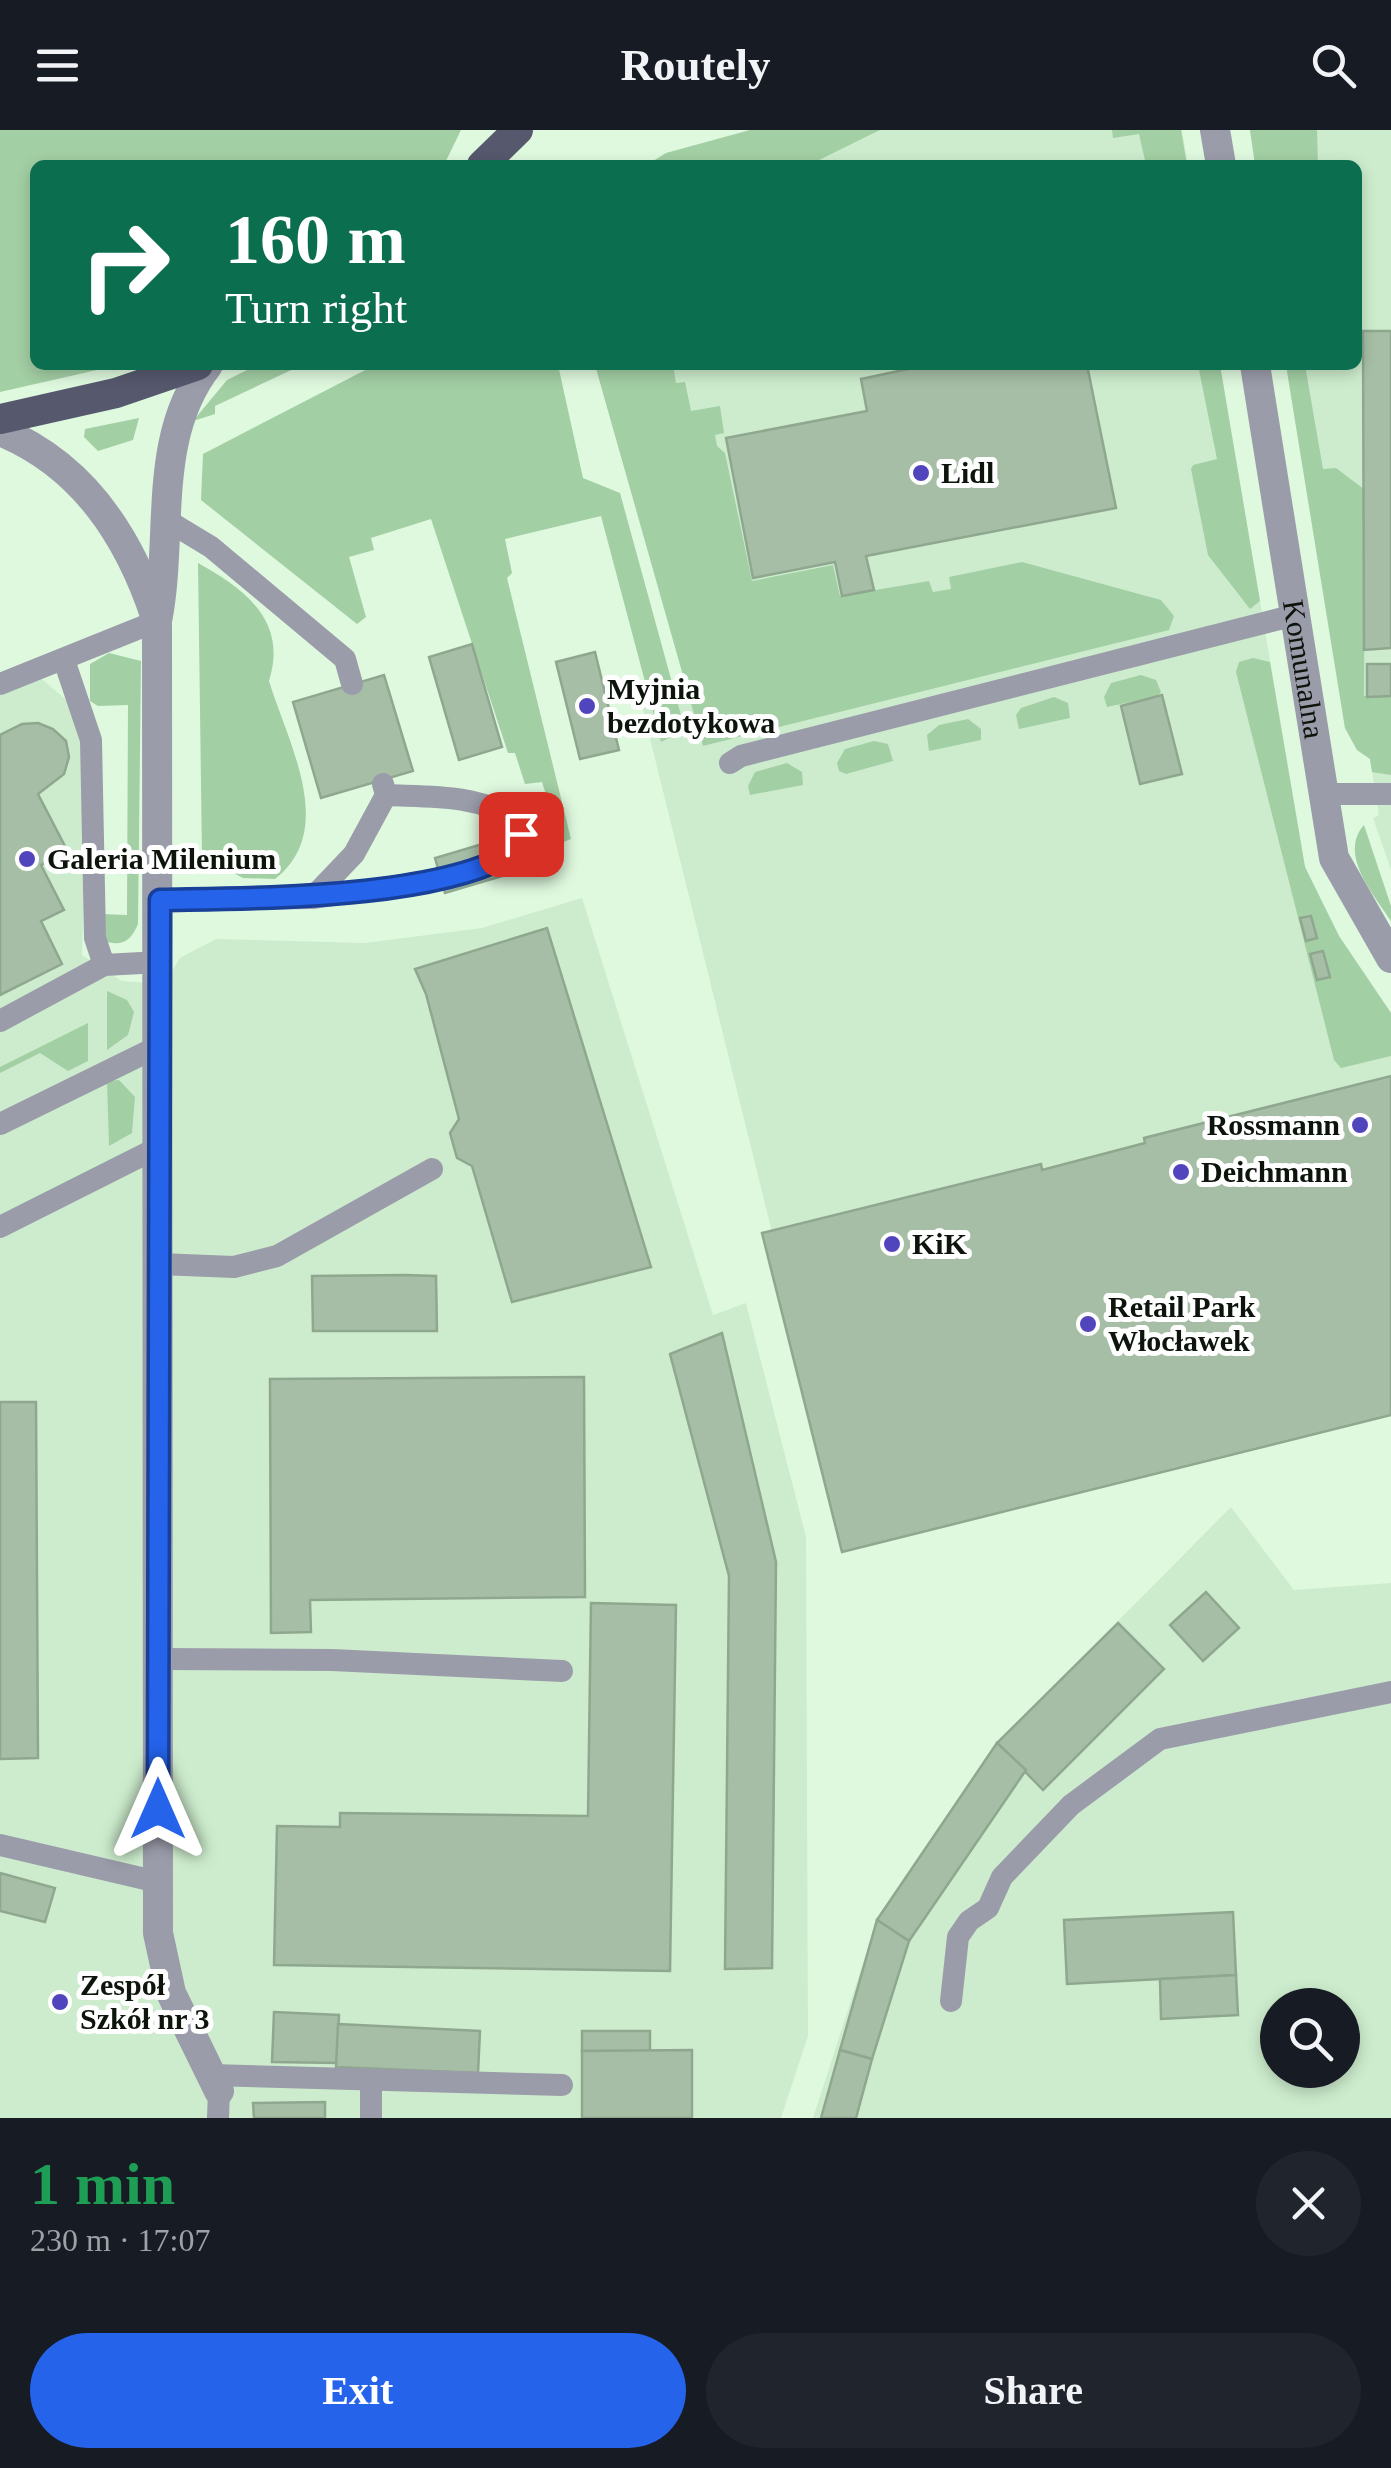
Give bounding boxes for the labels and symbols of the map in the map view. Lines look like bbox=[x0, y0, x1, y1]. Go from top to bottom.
place label: Lidl bbox=[941, 456, 994, 489]
marker: Lidl bbox=[910, 462, 932, 484]
street label: Komunalna bbox=[1277, 597, 1332, 741]
place label: Myjnia bezdotykowa bbox=[607, 672, 775, 739]
marker: Myjnia bezdotykowa bbox=[576, 695, 598, 717]
pin bbox=[479, 792, 564, 877]
place label: Galeria Milenium bbox=[47, 842, 276, 875]
marker: Galeria Milenium bbox=[16, 848, 38, 870]
place label: Rossmann bbox=[1207, 1108, 1340, 1141]
marker: Rossmann bbox=[1349, 1114, 1371, 1136]
place label: Deichmann bbox=[1201, 1155, 1348, 1188]
marker: Deichmann bbox=[1170, 1161, 1192, 1183]
place label: KiK bbox=[912, 1227, 968, 1260]
marker: KiK bbox=[881, 1233, 903, 1255]
place label: Retail Park Włocławek bbox=[1108, 1290, 1256, 1357]
marker: Retail Park Włocławek bbox=[1077, 1313, 1099, 1335]
position arrow bbox=[106, 1757, 210, 1861]
place label: Zespół Szkół nr 3 bbox=[80, 1968, 209, 2035]
marker: Zespół Szkół nr 3 bbox=[49, 1991, 71, 2013]

